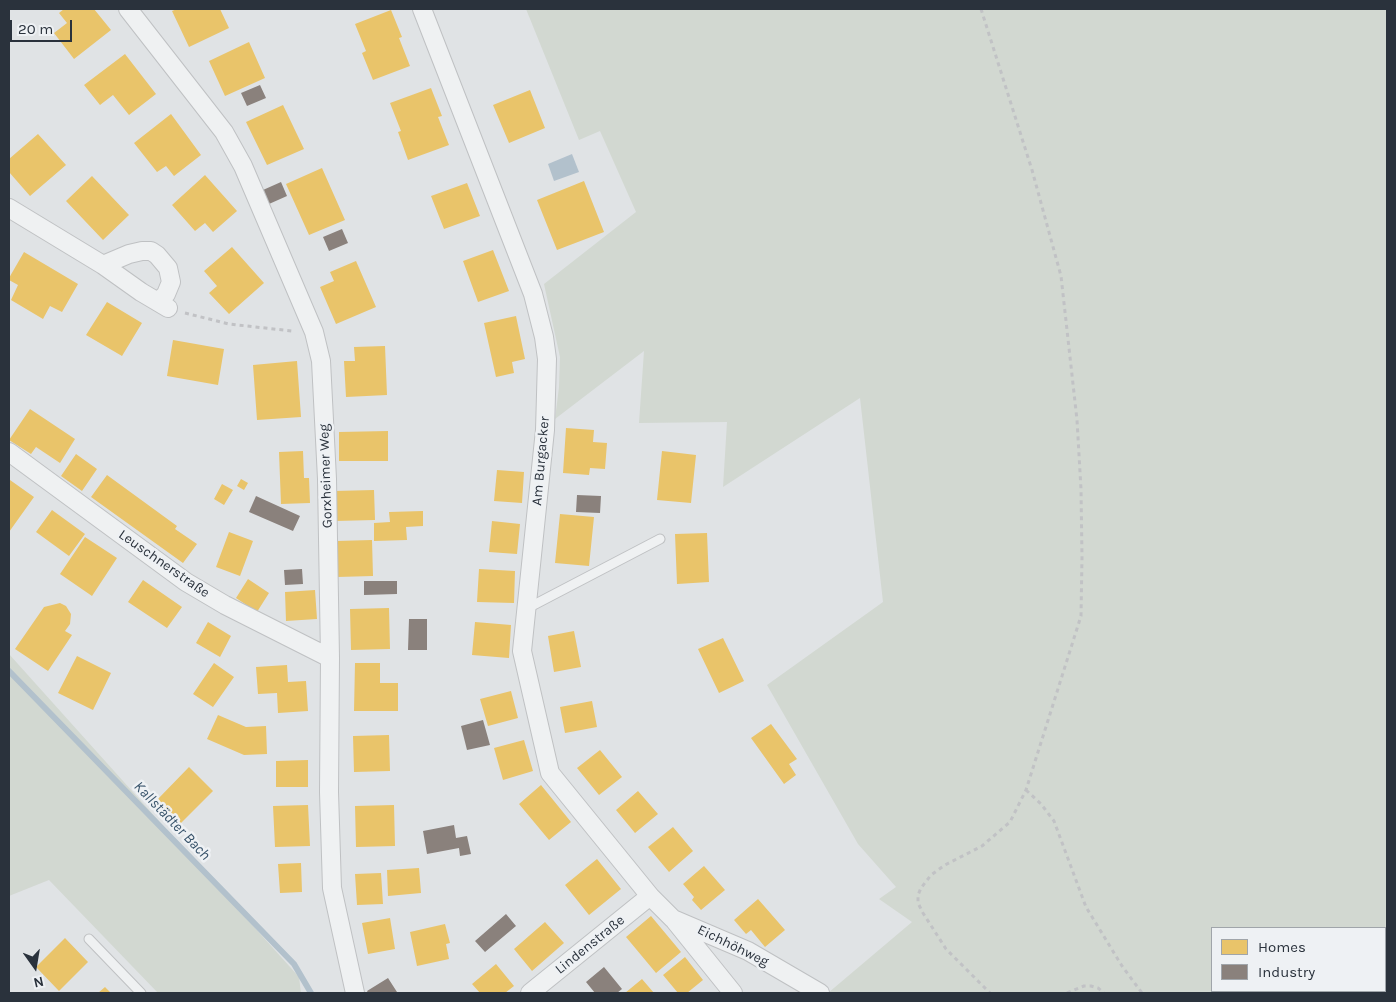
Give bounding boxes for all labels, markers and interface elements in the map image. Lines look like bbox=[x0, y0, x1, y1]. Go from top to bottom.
scale bar bbox=[12, 10, 75, 42]
text: 20 m bbox=[18, 20, 53, 38]
street label: Am Burgacker bbox=[529, 416, 553, 506]
street label: Gorxheimer Weg bbox=[316, 423, 336, 529]
street label: Leuschnerstraße bbox=[115, 526, 213, 602]
water label: Kallstädter Bach bbox=[130, 778, 214, 864]
street label: Lindenstraße bbox=[552, 912, 628, 978]
street label: Eichhöhweg bbox=[694, 921, 772, 971]
legend bbox=[1211, 927, 1386, 992]
text: Homes bbox=[1258, 938, 1306, 956]
north arrow bbox=[10, 942, 60, 992]
text: Industry bbox=[1258, 963, 1315, 981]
text: N bbox=[32, 973, 45, 992]

